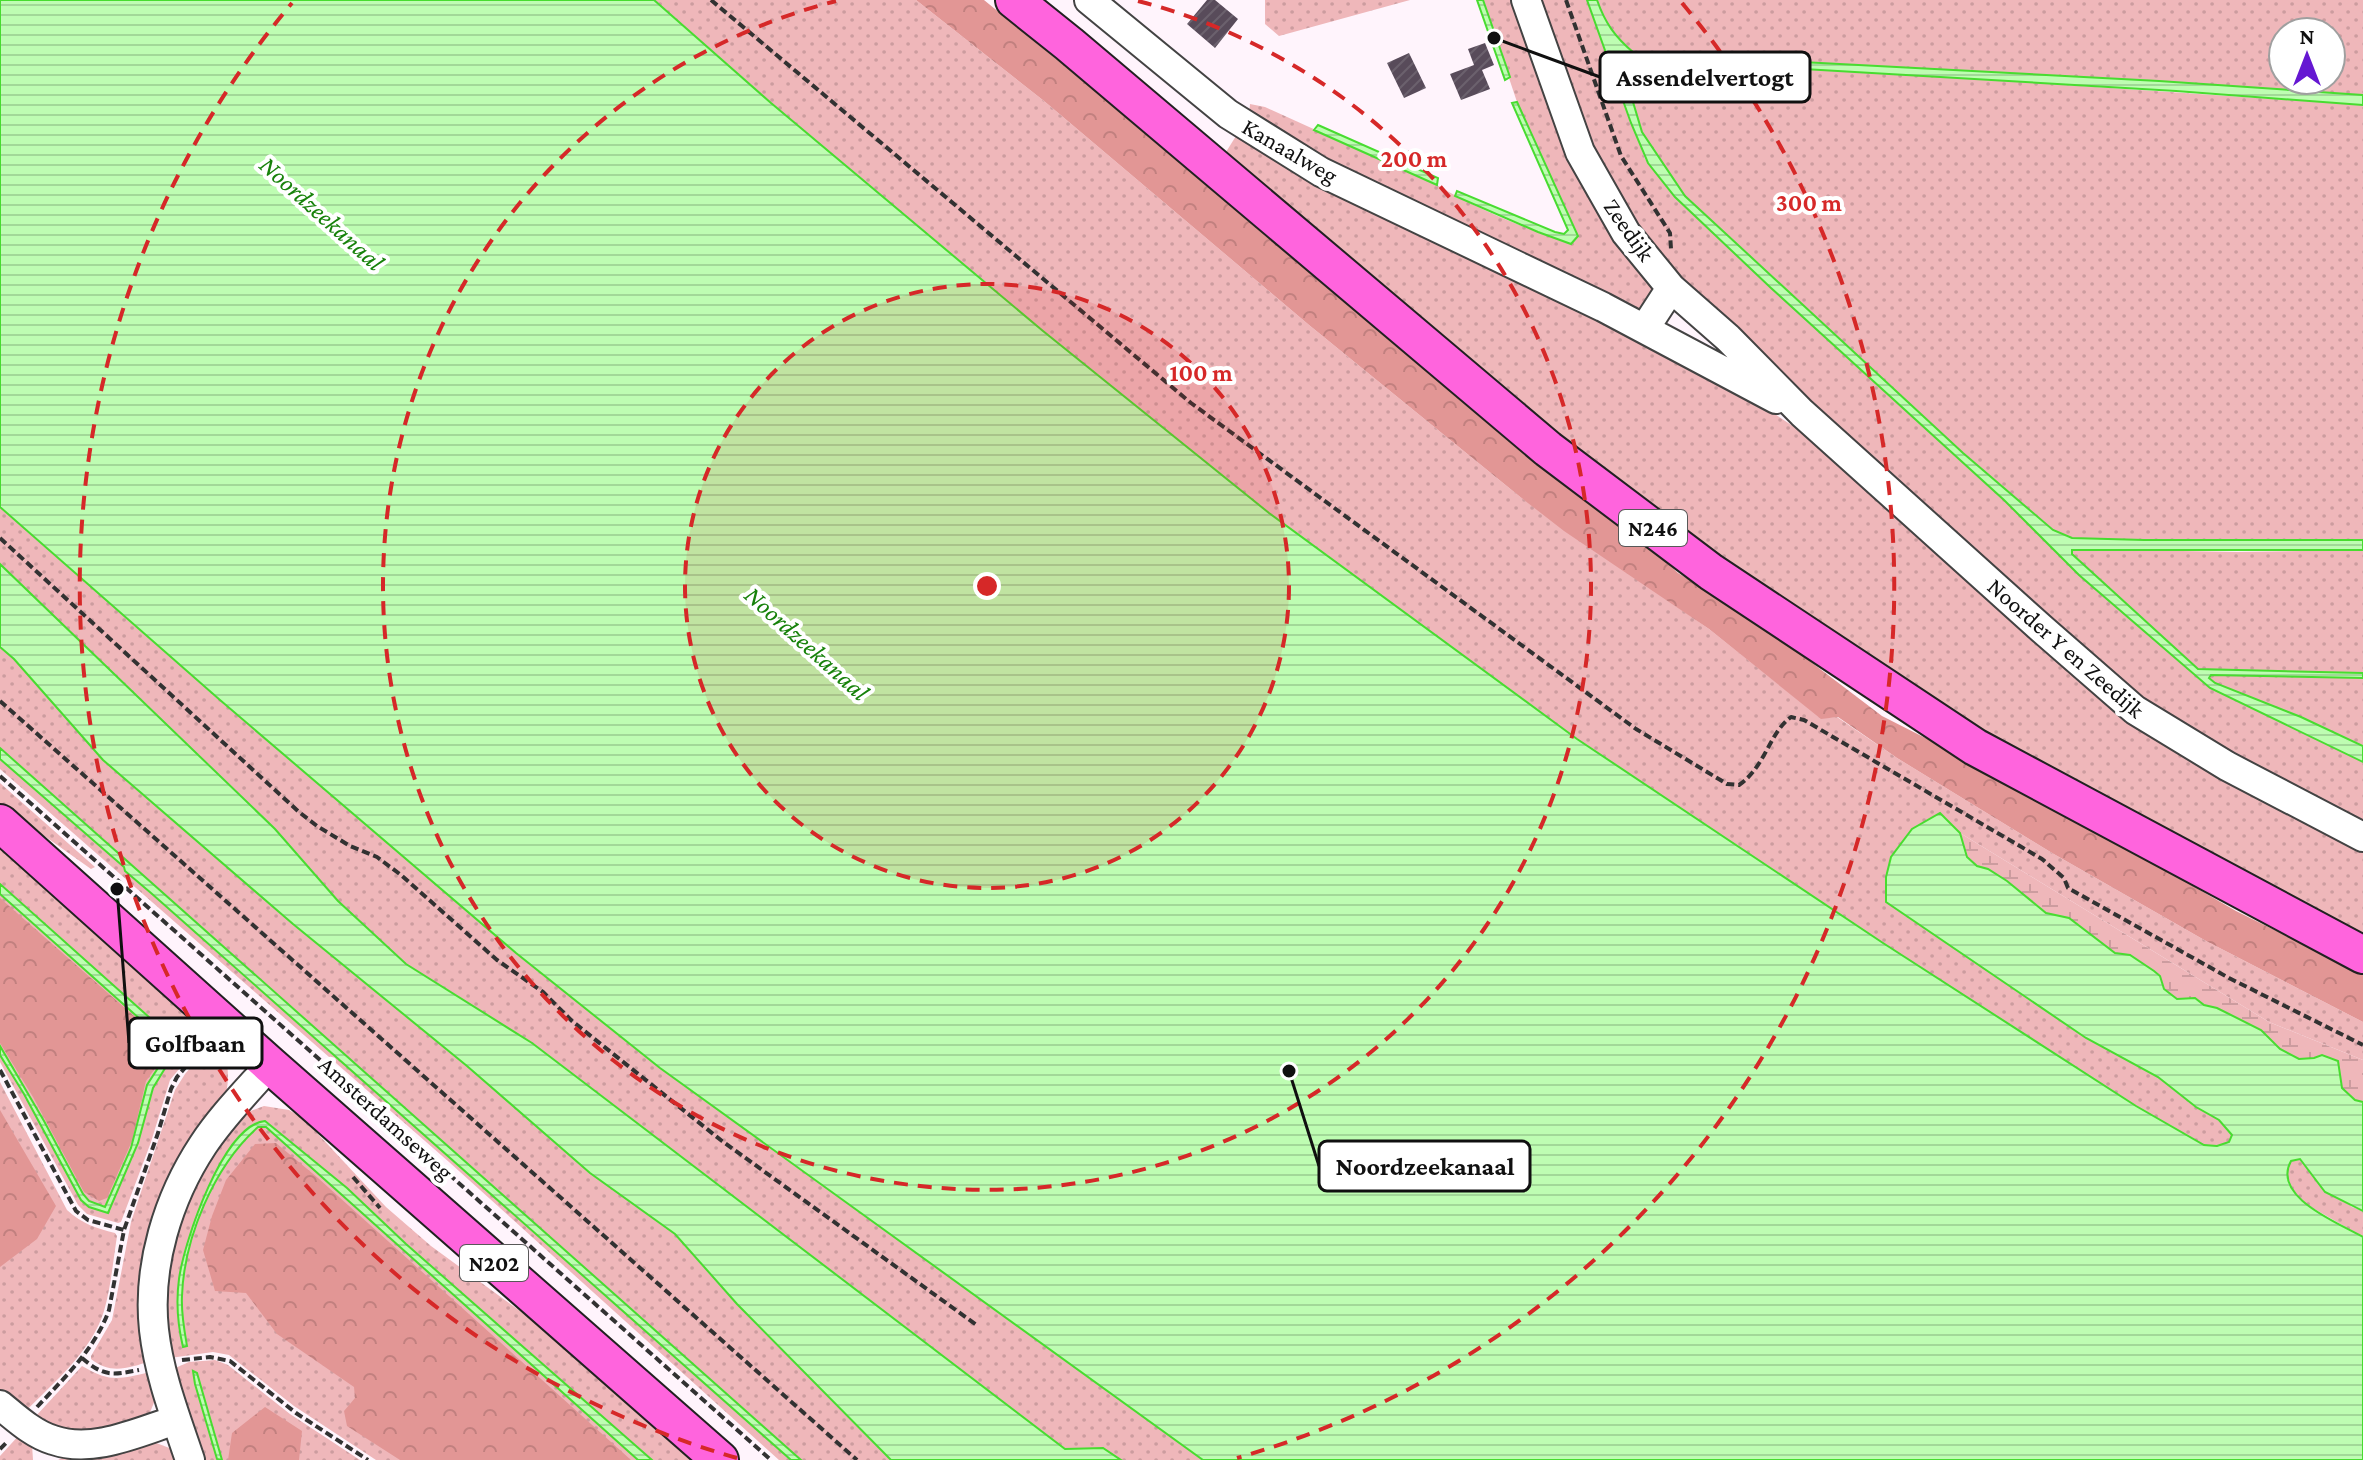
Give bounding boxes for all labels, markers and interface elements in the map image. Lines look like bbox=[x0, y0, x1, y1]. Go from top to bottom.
north arrow bbox=[2267, 16, 2347, 96]
text: N bbox=[2300, 24, 2315, 49]
callout: Assendelvertogt bbox=[1600, 52, 1810, 102]
text: Assendelvertogt bbox=[1615, 63, 1794, 92]
street label: Kanaalweg bbox=[1238, 112, 1343, 189]
text: 200 m bbox=[1381, 145, 1448, 172]
water label: Noordzeekanaal bbox=[254, 150, 390, 277]
text: 300 m bbox=[1776, 189, 1843, 216]
street label: Zeedijk bbox=[1598, 193, 1661, 267]
text: 100 m bbox=[1169, 359, 1233, 386]
road number: N246 bbox=[1619, 510, 1687, 546]
centre of rings bbox=[973, 572, 1001, 600]
street label: Noorder Y en Zeedijk bbox=[1982, 572, 2151, 723]
water label: Noordzeekanaal bbox=[739, 580, 875, 707]
callout: Golfbaan bbox=[129, 1018, 262, 1068]
text: Golfbaan bbox=[145, 1029, 245, 1058]
street label: Amsterdamseweg bbox=[314, 1050, 459, 1185]
callout: Noordzeekanaal bbox=[1319, 1141, 1530, 1191]
text: Noordzeekanaal bbox=[1335, 1152, 1515, 1181]
road number: N202 bbox=[460, 1245, 528, 1281]

